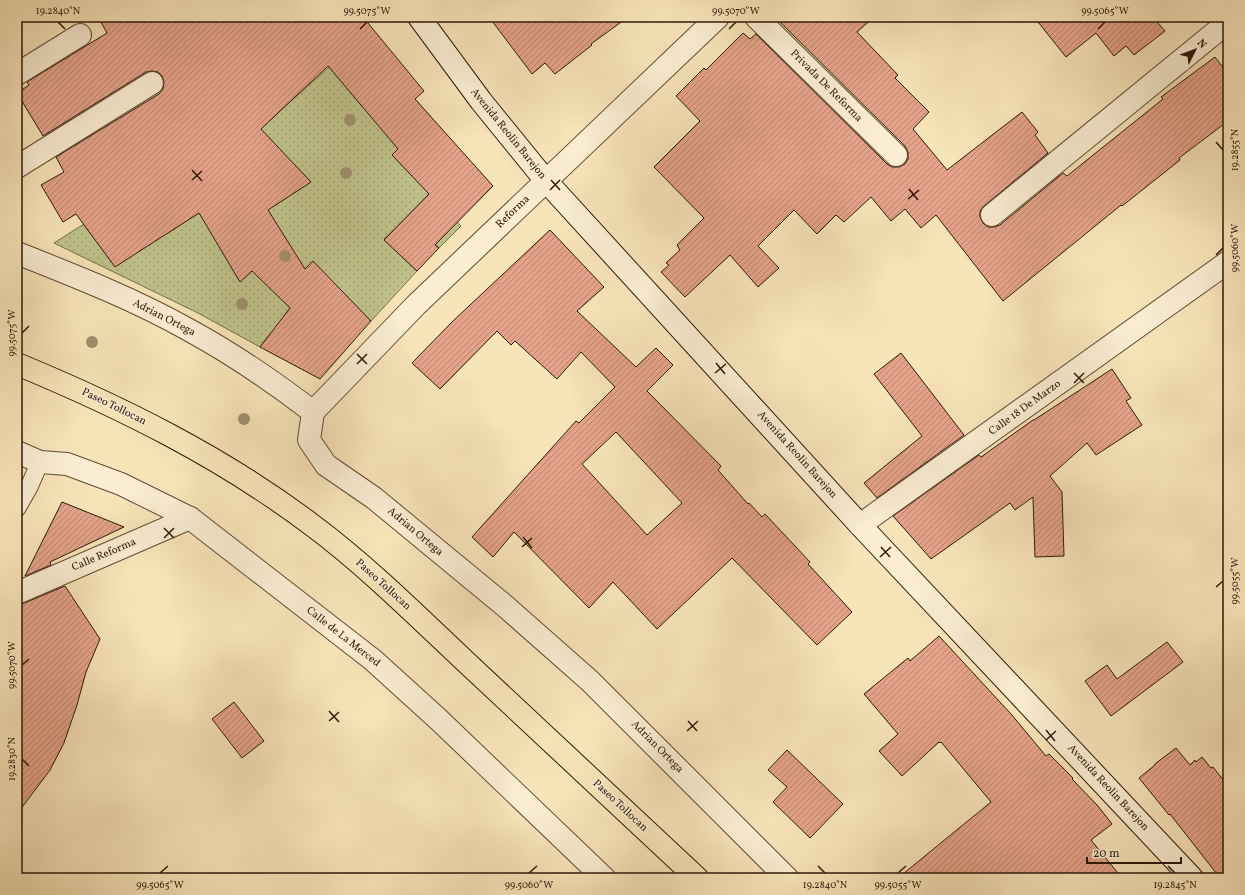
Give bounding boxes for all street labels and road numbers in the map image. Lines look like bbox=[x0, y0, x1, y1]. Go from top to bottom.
street label: Privada De Reforma bbox=[786, 46, 866, 126]
street label: Avenida Reolin Barejon bbox=[467, 85, 550, 183]
street label: Reforma bbox=[493, 192, 534, 232]
street label: Adrian Ortega bbox=[130, 296, 198, 340]
street label: Calle 18 De Marzo bbox=[986, 377, 1064, 439]
street label: Paseo Tollocan bbox=[79, 385, 149, 429]
street label: Avenida Reolin Barejon bbox=[754, 408, 841, 502]
street label: Adrian Ortega bbox=[384, 504, 446, 560]
street label: Calle Reforma bbox=[69, 534, 139, 575]
street label: Paseo Tollocan bbox=[352, 556, 414, 614]
street label: Calle de La Merced bbox=[303, 603, 383, 671]
street label: Adrian Ortega bbox=[627, 717, 687, 777]
street label: Avenida Reolin Barejon bbox=[1064, 742, 1152, 835]
street label: Paseo Tollocan bbox=[589, 777, 651, 836]

